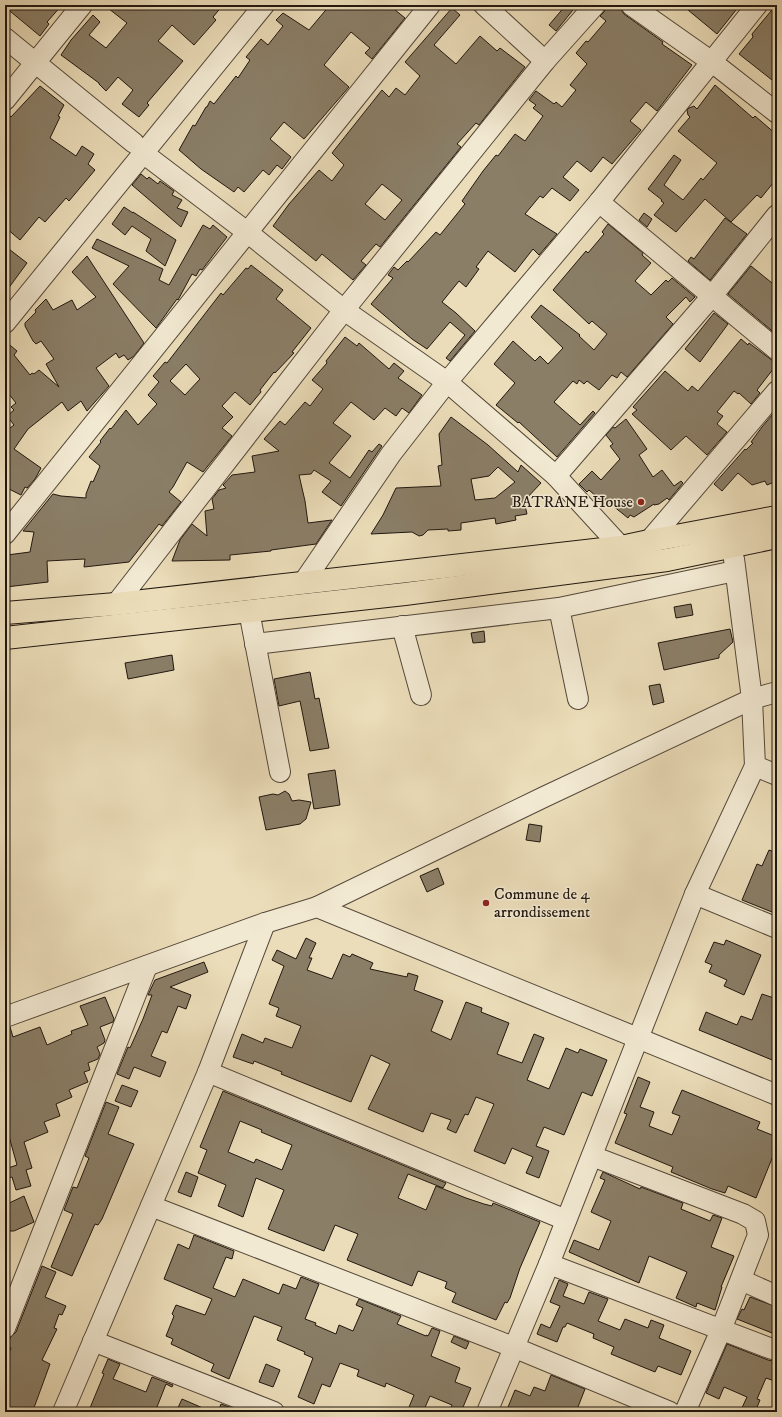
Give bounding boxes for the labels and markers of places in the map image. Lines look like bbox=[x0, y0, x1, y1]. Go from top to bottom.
place label: BATRANE House bbox=[512, 492, 633, 512]
marker: BATRANE House bbox=[636, 497, 646, 507]
place label: Commune de 4 arrondissement bbox=[494, 884, 591, 922]
marker: Commune de 4 arrondissement bbox=[481, 898, 491, 908]

